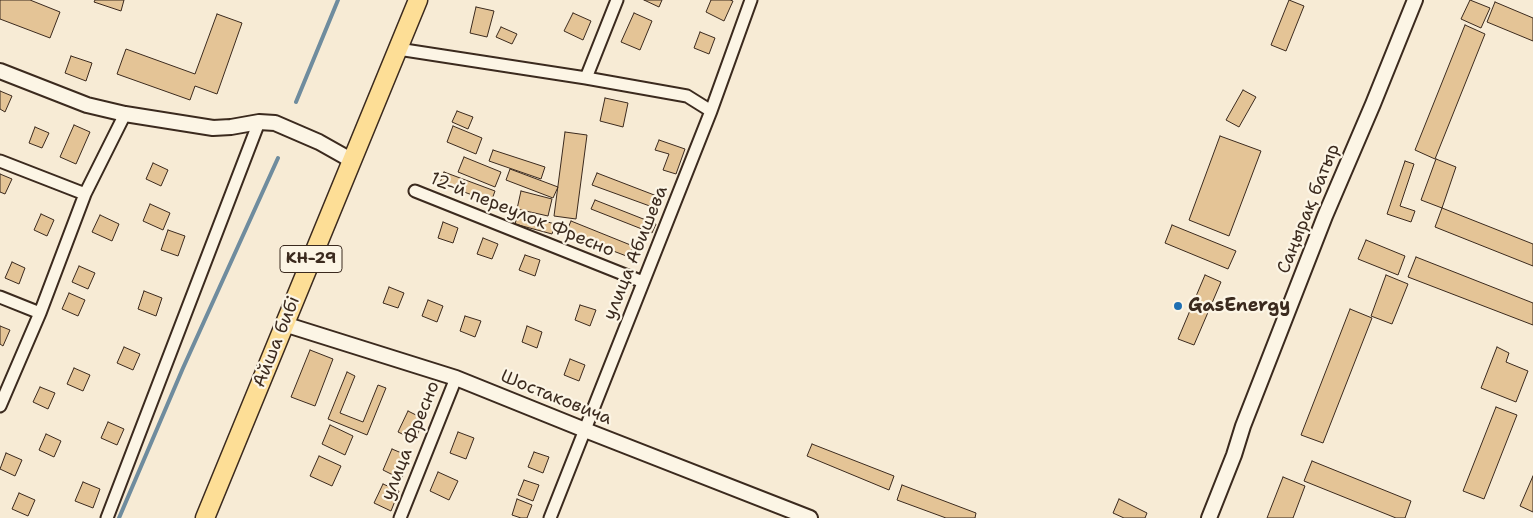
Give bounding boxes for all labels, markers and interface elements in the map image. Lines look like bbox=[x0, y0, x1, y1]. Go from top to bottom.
street label: Саңырақ батыр bbox=[1273, 141, 1345, 277]
street label: 12-й переулок Фресно bbox=[427, 168, 617, 262]
street label: улица Абишева bbox=[599, 183, 673, 323]
road number: КН-29 bbox=[280, 245, 342, 272]
street label: Айша бибі bbox=[249, 293, 305, 391]
place label: GasEnergy bbox=[1188, 295, 1290, 317]
marker: GasEnergy bbox=[1172, 300, 1184, 312]
street label: Шостаковича bbox=[497, 366, 615, 430]
street label: улица Фресно bbox=[377, 378, 445, 504]

